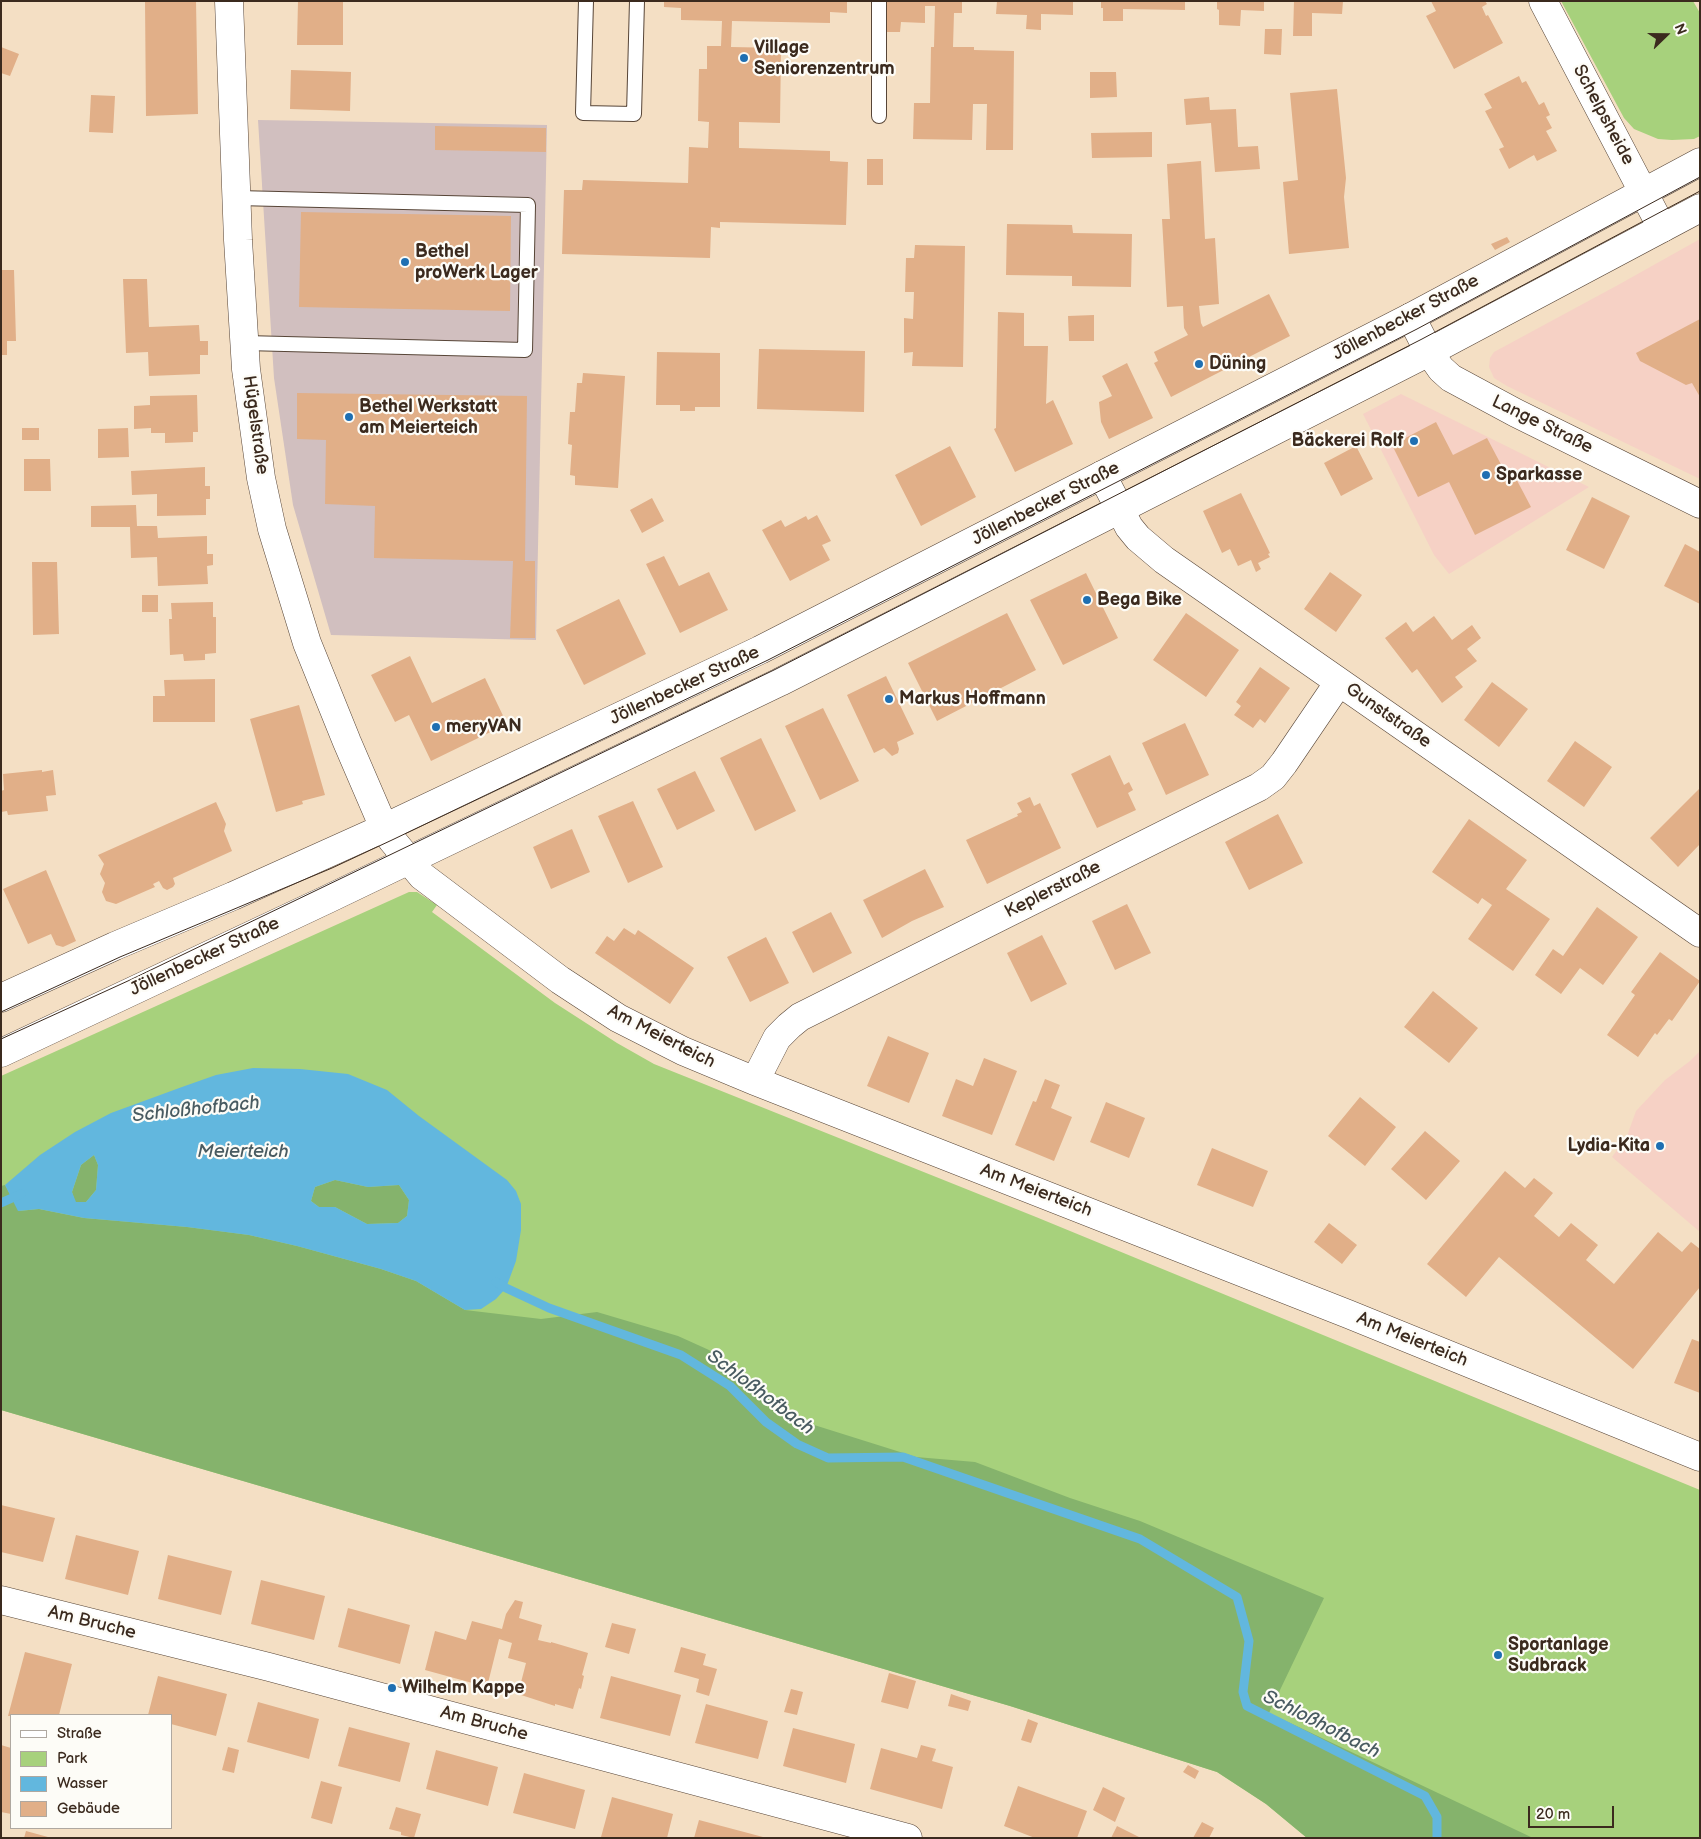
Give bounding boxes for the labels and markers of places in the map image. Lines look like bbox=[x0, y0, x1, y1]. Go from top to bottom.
place label: Village Seniorenzentrum bbox=[754, 37, 895, 80]
marker: Village Seniorenzentrum bbox=[738, 52, 750, 64]
place label: Bethel proWerk Lager bbox=[415, 241, 538, 284]
marker: Bethel proWerk Lager bbox=[399, 256, 411, 268]
place label: Düning bbox=[1209, 353, 1266, 375]
marker: Düning bbox=[1193, 358, 1205, 370]
place label: Bethel Werkstatt am Meierteich bbox=[359, 396, 497, 438]
marker: Bethel Werkstatt am Meierteich bbox=[343, 411, 355, 423]
place label: Bäckerei Rolf bbox=[1292, 430, 1404, 452]
marker: Bäckerei Rolf bbox=[1408, 435, 1420, 447]
place label: Sparkasse bbox=[1496, 464, 1582, 486]
marker: Sparkasse bbox=[1480, 469, 1492, 481]
place label: Bega Bike bbox=[1097, 589, 1182, 611]
marker: Bega Bike bbox=[1081, 594, 1093, 606]
place label: Markus Hoffmann bbox=[899, 688, 1046, 710]
marker: Markus Hoffmann bbox=[883, 693, 895, 705]
place label: meryVAN bbox=[446, 716, 522, 738]
marker: meryVAN bbox=[430, 721, 442, 733]
place label: Lydia-Kita bbox=[1567, 1135, 1650, 1157]
marker: Lydia-Kita bbox=[1654, 1140, 1666, 1152]
place label: Sportanlage Sudbrack bbox=[1508, 1634, 1609, 1676]
marker: Sportanlage Sudbrack bbox=[1492, 1649, 1504, 1661]
place label: Wilhelm Kappe bbox=[402, 1677, 525, 1699]
marker: Wilhelm Kappe bbox=[386, 1682, 398, 1694]

